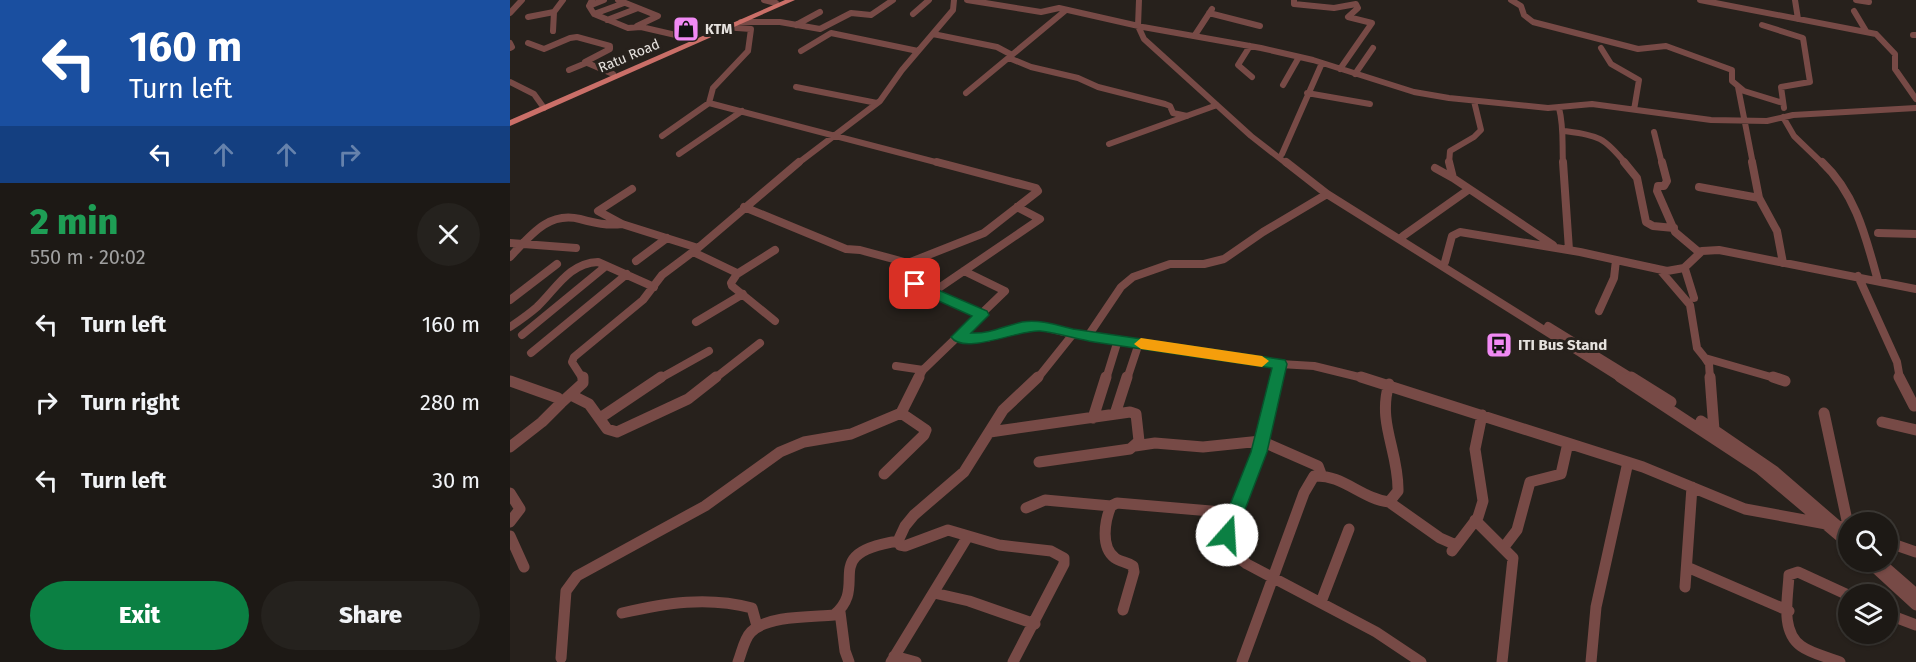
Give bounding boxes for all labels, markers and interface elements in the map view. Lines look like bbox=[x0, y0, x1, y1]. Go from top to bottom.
shop icon: KTM bbox=[671, 14, 701, 44]
place label: KTM bbox=[705, 21, 732, 38]
text: 160 m bbox=[129, 22, 242, 72]
icon: left bbox=[30, 24, 108, 102]
street label: Ratu Road bbox=[596, 35, 662, 77]
text: Turn left bbox=[129, 73, 232, 105]
icon: left bbox=[144, 138, 177, 171]
icon: ahead bbox=[207, 138, 240, 171]
icon: ahead bbox=[270, 138, 303, 171]
icon: right bbox=[333, 138, 366, 171]
text: 2 min bbox=[30, 200, 118, 244]
button: close bbox=[417, 203, 480, 266]
text: 550 m · 20:02 bbox=[30, 245, 146, 269]
pin bbox=[889, 258, 940, 309]
icon: arrive bbox=[898, 267, 931, 300]
icon: left bbox=[30, 308, 63, 341]
text: Turn left bbox=[81, 311, 166, 338]
text: 160 m bbox=[422, 311, 480, 338]
bus stop icon: ITI Bus Stand bbox=[1484, 330, 1514, 360]
place label: ITI Bus Stand bbox=[1518, 336, 1607, 354]
icon: right bbox=[30, 386, 63, 419]
text: Turn right bbox=[81, 389, 180, 416]
text: 280 m bbox=[420, 389, 480, 416]
icon: left bbox=[30, 464, 63, 497]
text: Turn left bbox=[81, 467, 166, 494]
text: 30 m bbox=[432, 467, 480, 494]
position arrow bbox=[1195, 503, 1259, 567]
map controls bbox=[1838, 512, 1898, 644]
button: search bbox=[1838, 512, 1898, 572]
button: Exit bbox=[30, 581, 249, 650]
button: Share bbox=[261, 581, 480, 650]
button: layers bbox=[1838, 584, 1898, 644]

